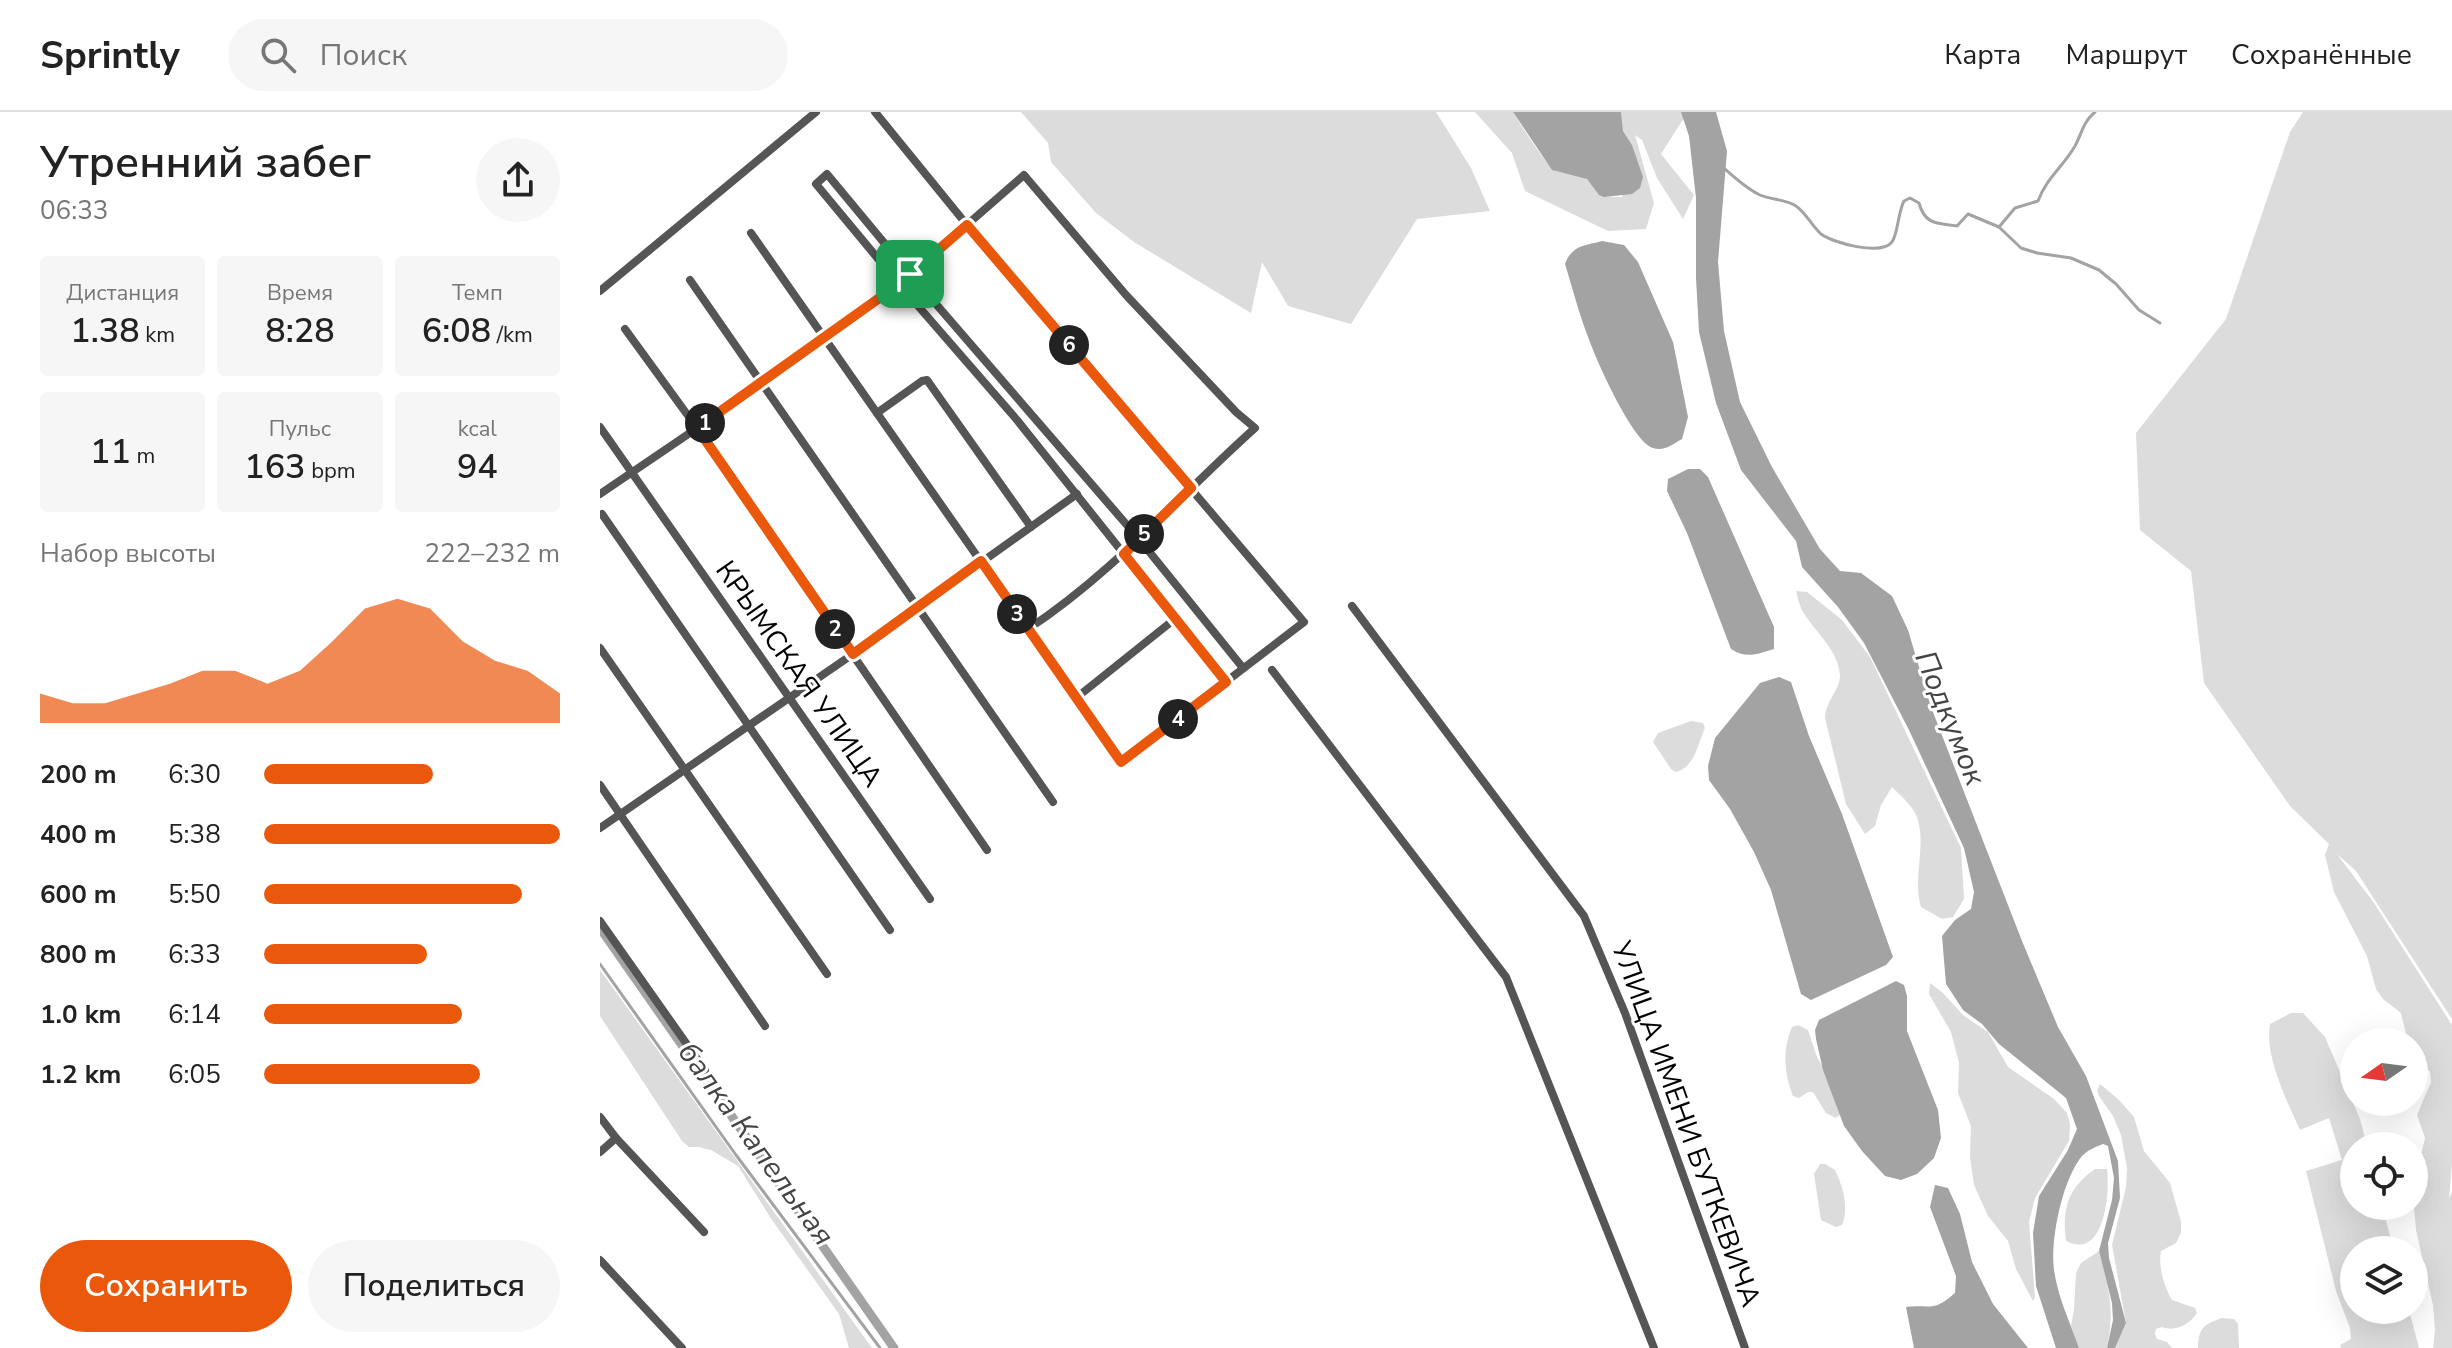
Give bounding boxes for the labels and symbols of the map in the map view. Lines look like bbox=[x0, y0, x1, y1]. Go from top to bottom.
pin bbox=[876, 240, 944, 308]
pin: 6 bbox=[1049, 325, 1089, 365]
pin: 1 bbox=[685, 403, 725, 443]
pin: 5 bbox=[1124, 514, 1164, 554]
street label: КРЫМСКАЯ УЛИЦА bbox=[707, 553, 891, 795]
pin: 3 bbox=[997, 594, 1037, 634]
pin: 2 bbox=[815, 609, 855, 649]
water label: Подкумок bbox=[1904, 645, 1996, 792]
pin: 4 bbox=[1158, 699, 1198, 739]
street label: УЛИЦА ИМЕНИ БУТКЕВИЧА bbox=[1602, 935, 1770, 1312]
north arrow bbox=[2340, 1028, 2428, 1116]
water label: балка Капельная bbox=[668, 1034, 844, 1254]

